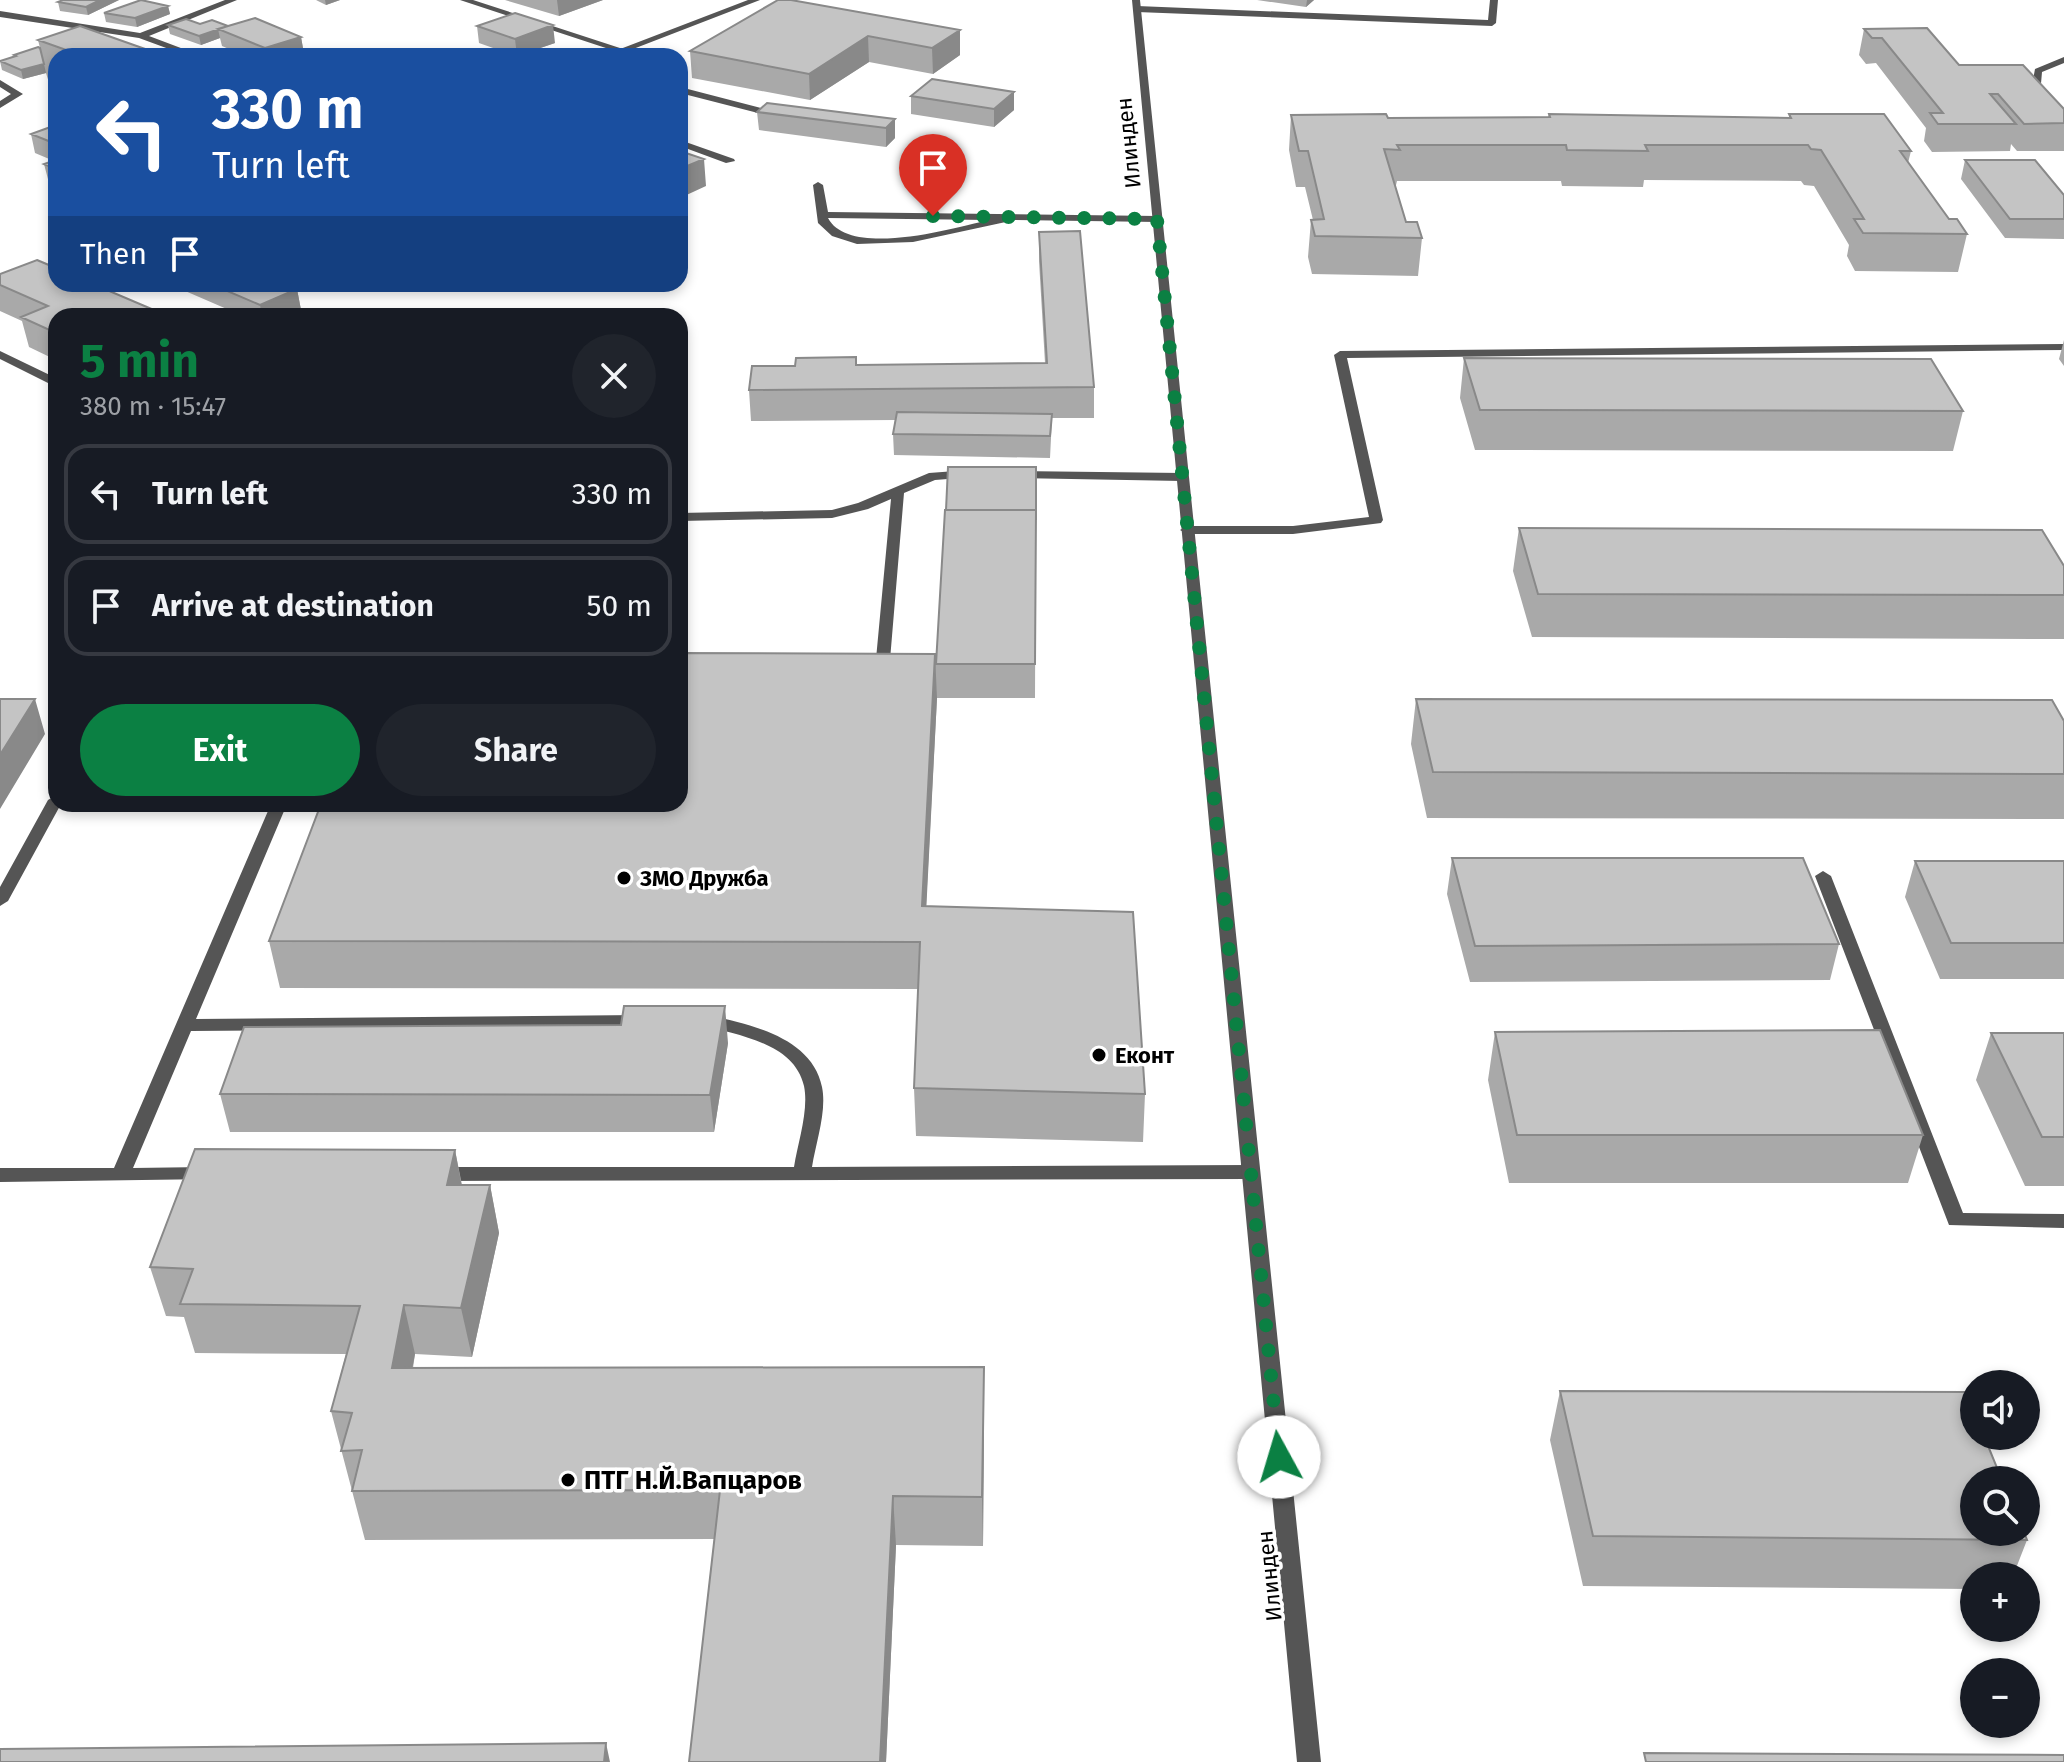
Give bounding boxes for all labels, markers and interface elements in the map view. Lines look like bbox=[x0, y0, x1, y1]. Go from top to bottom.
text: 330 m bbox=[212, 76, 364, 143]
icon: left bbox=[80, 80, 184, 184]
street label: Илинден bbox=[1110, 96, 1147, 190]
pin bbox=[899, 134, 967, 216]
text: Turn left bbox=[212, 144, 350, 188]
icon: arrive bbox=[911, 146, 955, 190]
icon: arrive bbox=[163, 232, 207, 276]
text: Then bbox=[80, 236, 147, 272]
text: 5 min bbox=[80, 332, 199, 390]
button: close bbox=[572, 334, 656, 418]
text: 380 m · 15:47 bbox=[80, 391, 226, 422]
icon: left bbox=[84, 472, 128, 516]
text: Turn left bbox=[152, 476, 268, 512]
text: 330 m bbox=[572, 476, 652, 512]
icon: arrive bbox=[84, 584, 128, 628]
text: Arrive at destination bbox=[152, 588, 434, 624]
text: 50 m bbox=[587, 588, 652, 624]
button: Exit bbox=[80, 704, 360, 796]
button: Share bbox=[376, 704, 656, 796]
place label: ЗМО Дружба bbox=[639, 865, 769, 892]
marker: ЗМО Дружба bbox=[615, 869, 633, 887]
place label: Еконт bbox=[1115, 1042, 1175, 1069]
marker: Еконт bbox=[1090, 1046, 1108, 1064]
map controls bbox=[1960, 1370, 2040, 1738]
button: sound bbox=[1960, 1370, 2040, 1450]
position arrow bbox=[1237, 1415, 1321, 1499]
place label: ПТГ Н.Й.Вапцаров bbox=[584, 1465, 802, 1496]
button: search bbox=[1960, 1466, 2040, 1546]
marker: ПТГ Н.Й.Вапцаров bbox=[559, 1471, 577, 1489]
street label: Илинден bbox=[1251, 1529, 1288, 1623]
button: + bbox=[1960, 1562, 2040, 1642]
button: − bbox=[1960, 1658, 2040, 1738]

